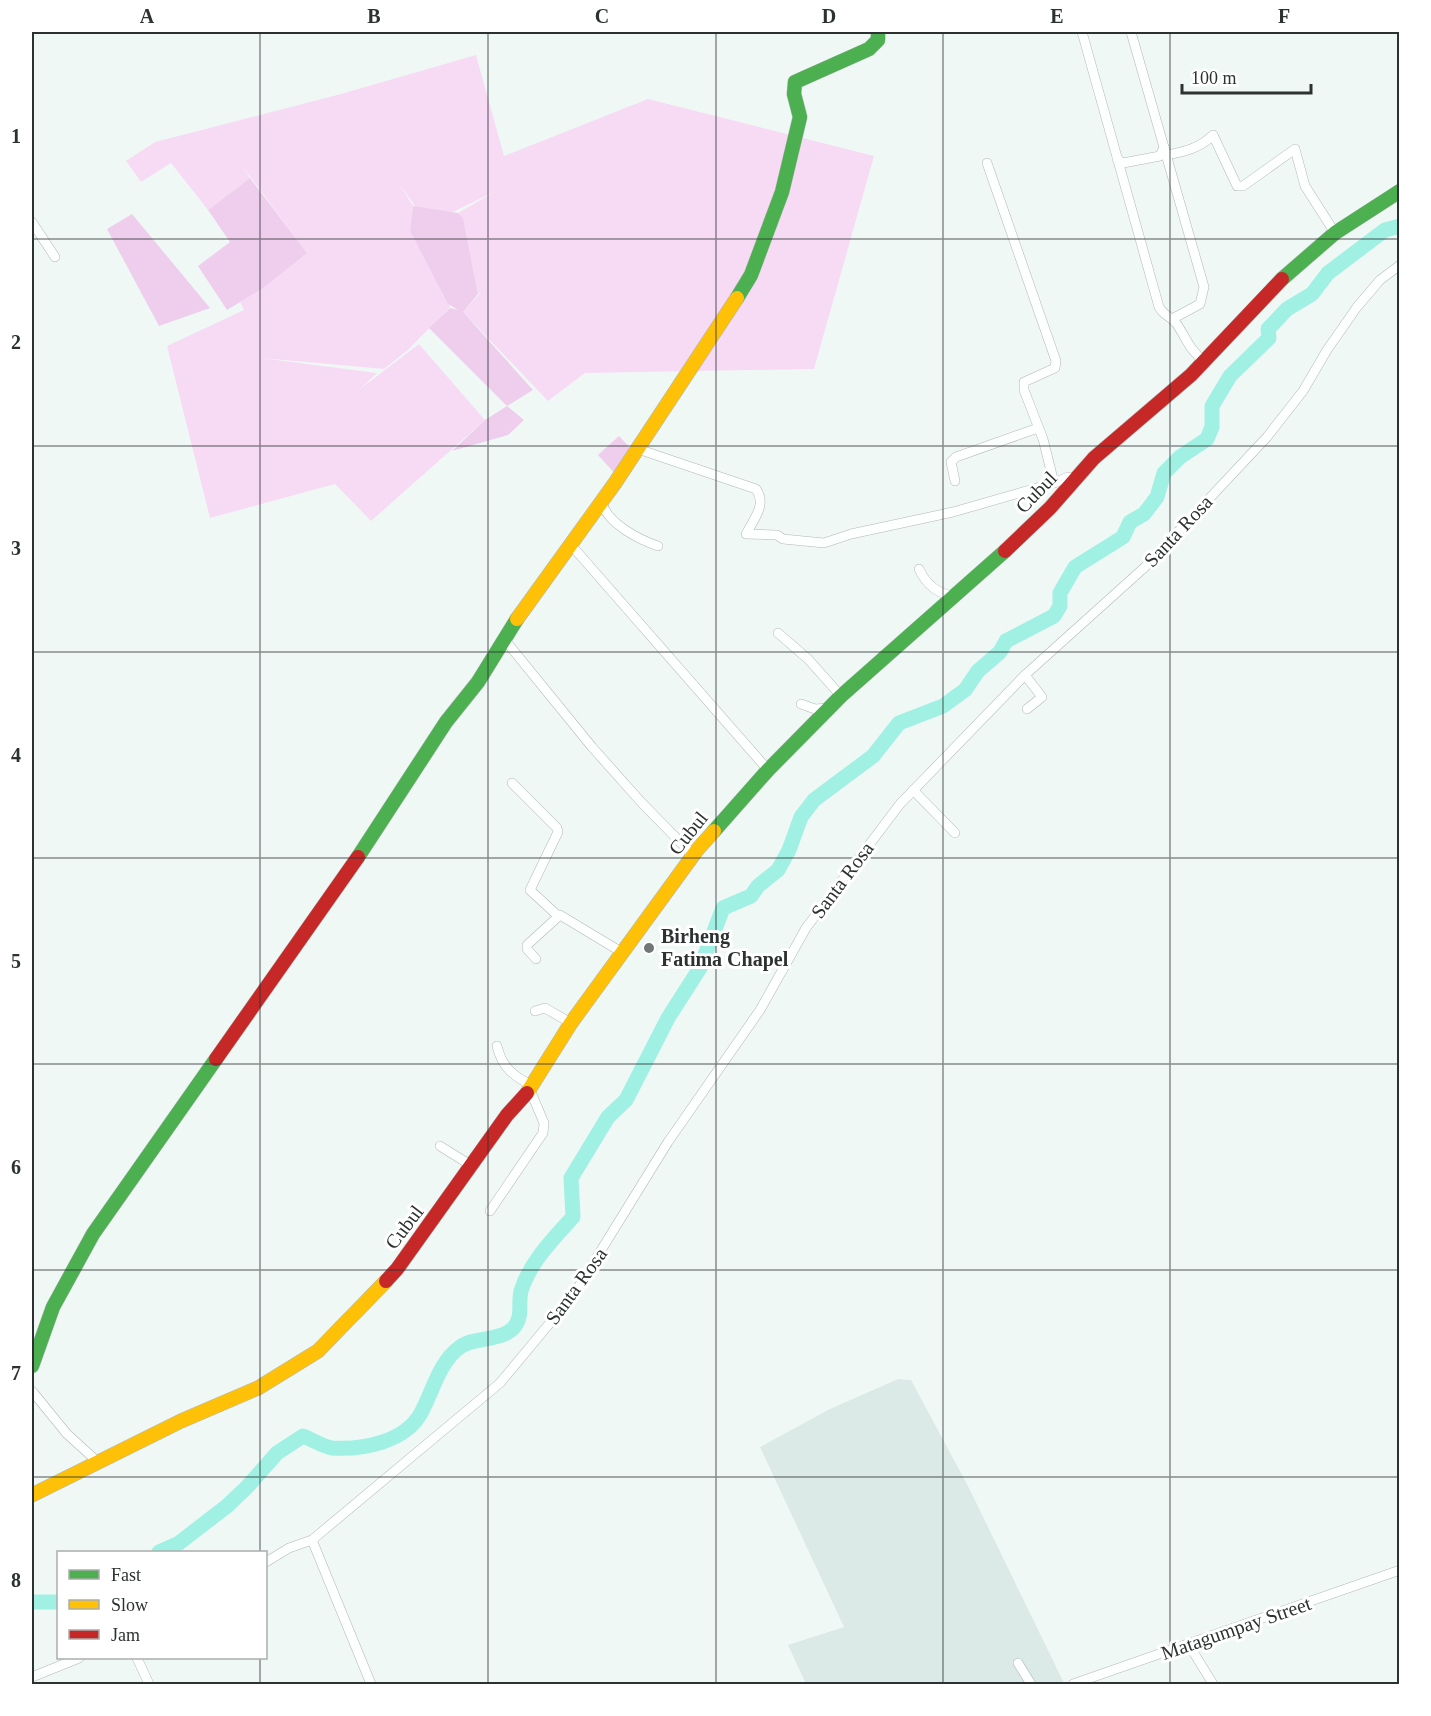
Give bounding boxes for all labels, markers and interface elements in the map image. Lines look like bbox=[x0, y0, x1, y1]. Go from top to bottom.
text: A bbox=[140, 5, 155, 27]
text: B bbox=[367, 5, 381, 27]
text: C bbox=[595, 5, 609, 27]
text: D bbox=[822, 5, 836, 27]
text: E bbox=[1050, 5, 1064, 27]
text: F bbox=[1278, 5, 1290, 27]
scale bar bbox=[1182, 57, 1311, 95]
text: 100 m bbox=[1191, 68, 1237, 88]
text: 1 bbox=[11, 125, 21, 147]
text: 2 bbox=[11, 331, 21, 353]
street label: Cubul bbox=[1011, 466, 1061, 517]
street label: Santa Rosa bbox=[1139, 491, 1217, 571]
text: 3 bbox=[11, 537, 21, 559]
text: 4 bbox=[11, 744, 21, 766]
street label: Cubul bbox=[664, 807, 712, 859]
street label: Santa Rosa bbox=[806, 838, 878, 922]
place label: Birheng Fatima Chapel bbox=[661, 925, 789, 971]
marker: Birheng Fatima Chapel bbox=[642, 941, 656, 955]
text: 5 bbox=[11, 950, 21, 972]
text: 6 bbox=[11, 1156, 21, 1178]
street label: Cubul bbox=[380, 1201, 428, 1253]
street label: Santa Rosa bbox=[541, 1243, 611, 1329]
text: 7 bbox=[11, 1362, 21, 1384]
legend bbox=[57, 1551, 267, 1659]
text: Fast bbox=[111, 1565, 141, 1585]
text: 8 bbox=[11, 1569, 21, 1591]
street label: Matagumpay Street bbox=[1158, 1592, 1315, 1665]
text: Slow bbox=[111, 1595, 148, 1615]
text: Jam bbox=[111, 1625, 140, 1645]

